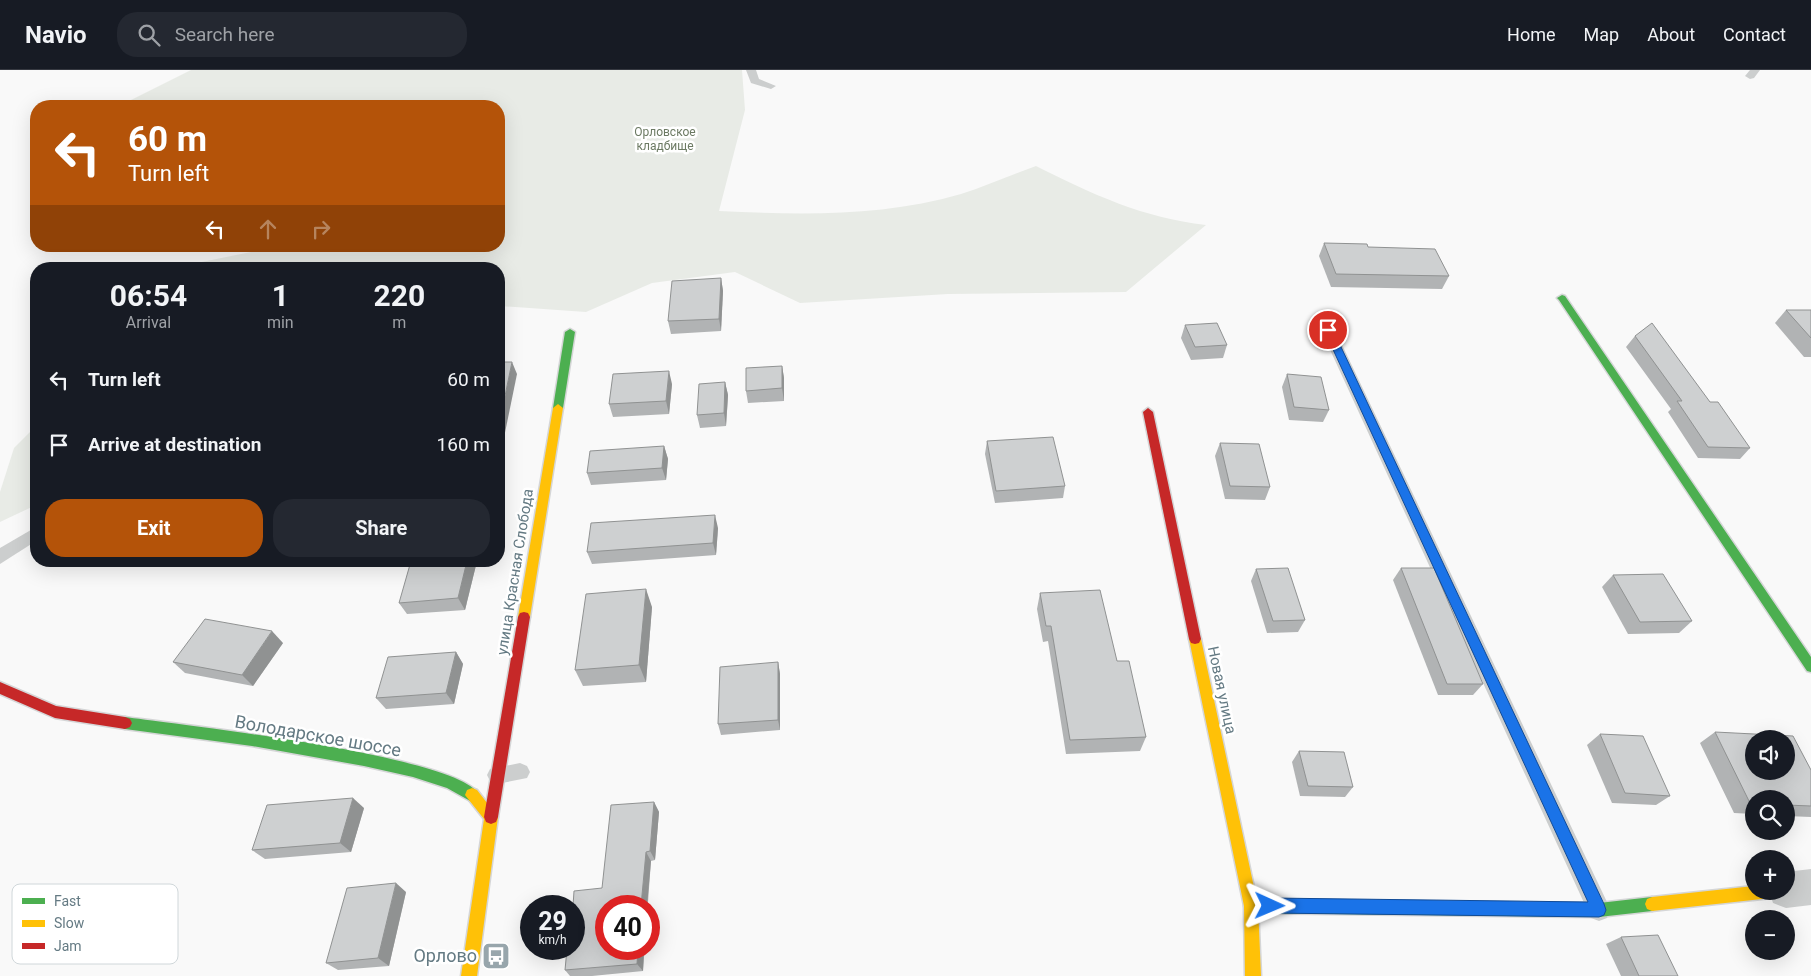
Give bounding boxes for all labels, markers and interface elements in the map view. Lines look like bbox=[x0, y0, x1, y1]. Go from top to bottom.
search box bbox=[117, 12, 467, 57]
text: Navio bbox=[25, 21, 87, 49]
icon: search bbox=[135, 21, 163, 49]
text: Search here bbox=[175, 23, 275, 46]
text: Home bbox=[1507, 24, 1556, 45]
text: Map bbox=[1584, 24, 1619, 45]
text: About bbox=[1647, 24, 1695, 45]
text: Contact bbox=[1723, 24, 1786, 45]
text: 60 m bbox=[128, 119, 207, 160]
icon: left bbox=[45, 120, 110, 185]
park label: Орловское кладбище bbox=[634, 125, 696, 153]
text: Turn left bbox=[128, 161, 209, 186]
icon: left bbox=[201, 215, 229, 243]
icon: ahead bbox=[254, 215, 282, 243]
icon: right bbox=[307, 215, 335, 243]
text: 06:54 bbox=[110, 278, 187, 313]
text: 1 bbox=[272, 278, 289, 313]
text: 220 bbox=[374, 278, 425, 313]
pin bbox=[1307, 309, 1349, 351]
text: Arrival bbox=[126, 313, 171, 332]
text: min bbox=[267, 313, 294, 332]
text: m bbox=[392, 313, 406, 332]
icon: arrive bbox=[1314, 316, 1342, 344]
icon: left bbox=[45, 366, 73, 394]
text: Turn left bbox=[88, 368, 161, 391]
text: 60 m bbox=[447, 368, 490, 391]
icon: arrive bbox=[45, 431, 73, 459]
text: Arrive at destination bbox=[88, 433, 261, 456]
text: 160 m bbox=[437, 433, 490, 456]
street label: улица Красная Слобода bbox=[493, 488, 537, 656]
button: Exit bbox=[45, 499, 263, 557]
button: Share bbox=[273, 499, 490, 557]
street label: Новая улица bbox=[1204, 645, 1240, 735]
street label: Володарское шоссе bbox=[233, 711, 403, 760]
map controls bbox=[1745, 730, 1795, 960]
button: sound bbox=[1745, 730, 1795, 780]
button: search bbox=[1745, 790, 1795, 840]
button: + bbox=[1745, 850, 1795, 900]
position arrow bbox=[1243, 879, 1295, 931]
legend bbox=[12, 884, 178, 964]
text: Fast bbox=[54, 893, 81, 909]
speed limit sign: 40 bbox=[595, 895, 660, 960]
text: 29 bbox=[538, 907, 567, 936]
button: − bbox=[1745, 910, 1795, 960]
text: Slow bbox=[54, 915, 85, 931]
text: km/h bbox=[538, 933, 567, 947]
text: Jam bbox=[54, 938, 82, 954]
bus stop icon: Орлово bbox=[481, 941, 511, 971]
place label: Орлово bbox=[413, 945, 477, 966]

